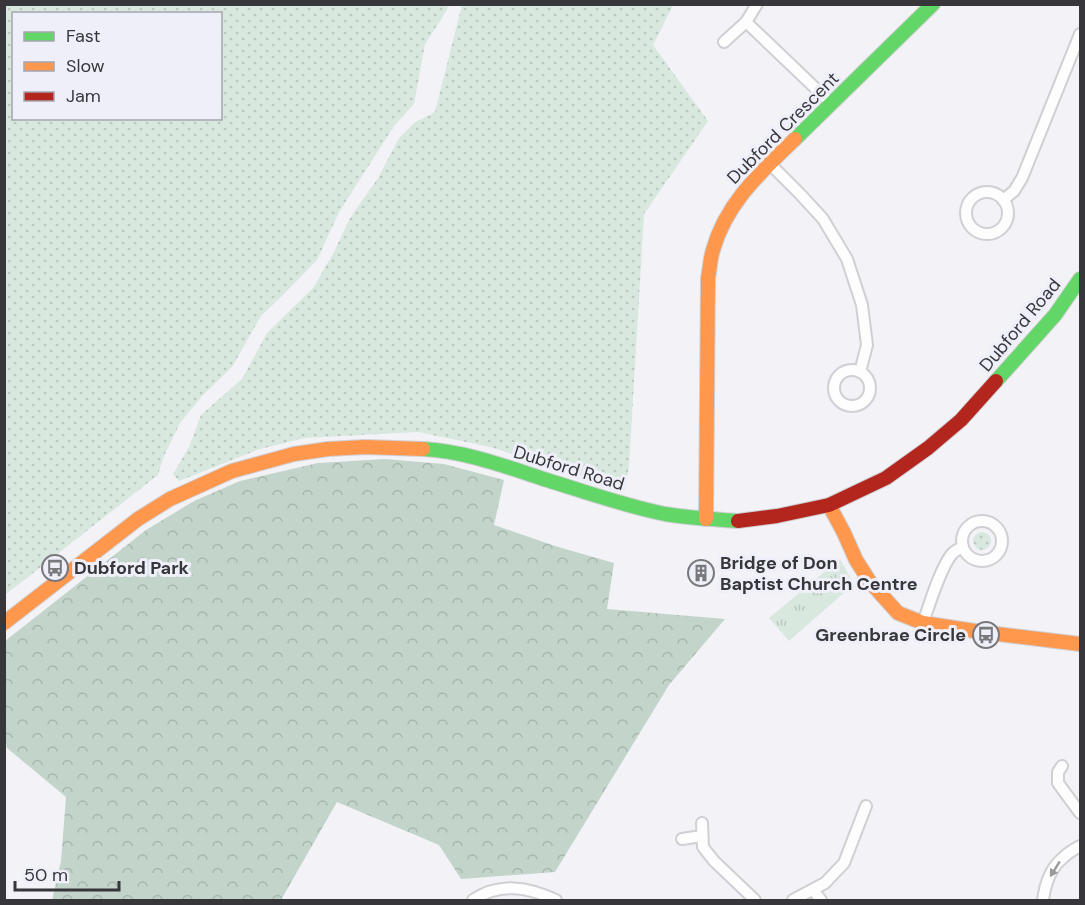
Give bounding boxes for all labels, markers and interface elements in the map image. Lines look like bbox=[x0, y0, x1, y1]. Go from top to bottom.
legend bbox=[12, 12, 222, 120]
text: Fast bbox=[66, 24, 101, 48]
text: Slow bbox=[66, 54, 105, 78]
street label: Dubford Crescent bbox=[722, 67, 844, 189]
text: Jam bbox=[66, 84, 101, 108]
street label: Dubford Road bbox=[974, 273, 1066, 377]
street label: Dubford Road bbox=[511, 440, 627, 496]
place label: Bridge of Don Baptist Church Centre bbox=[720, 551, 918, 596]
bus stop icon: Dubford Park bbox=[40, 553, 70, 583]
place label: Dubford Park bbox=[74, 556, 190, 580]
building icon: Bridge of Don Baptist Church Centre bbox=[686, 558, 716, 588]
bus stop icon: Greenbrae Circle bbox=[971, 620, 1001, 650]
place label: Greenbrae Circle bbox=[815, 623, 966, 647]
scale bar bbox=[15, 854, 118, 892]
one-way arrow bbox=[1050, 860, 1061, 877]
text: 50 m bbox=[24, 863, 68, 887]

